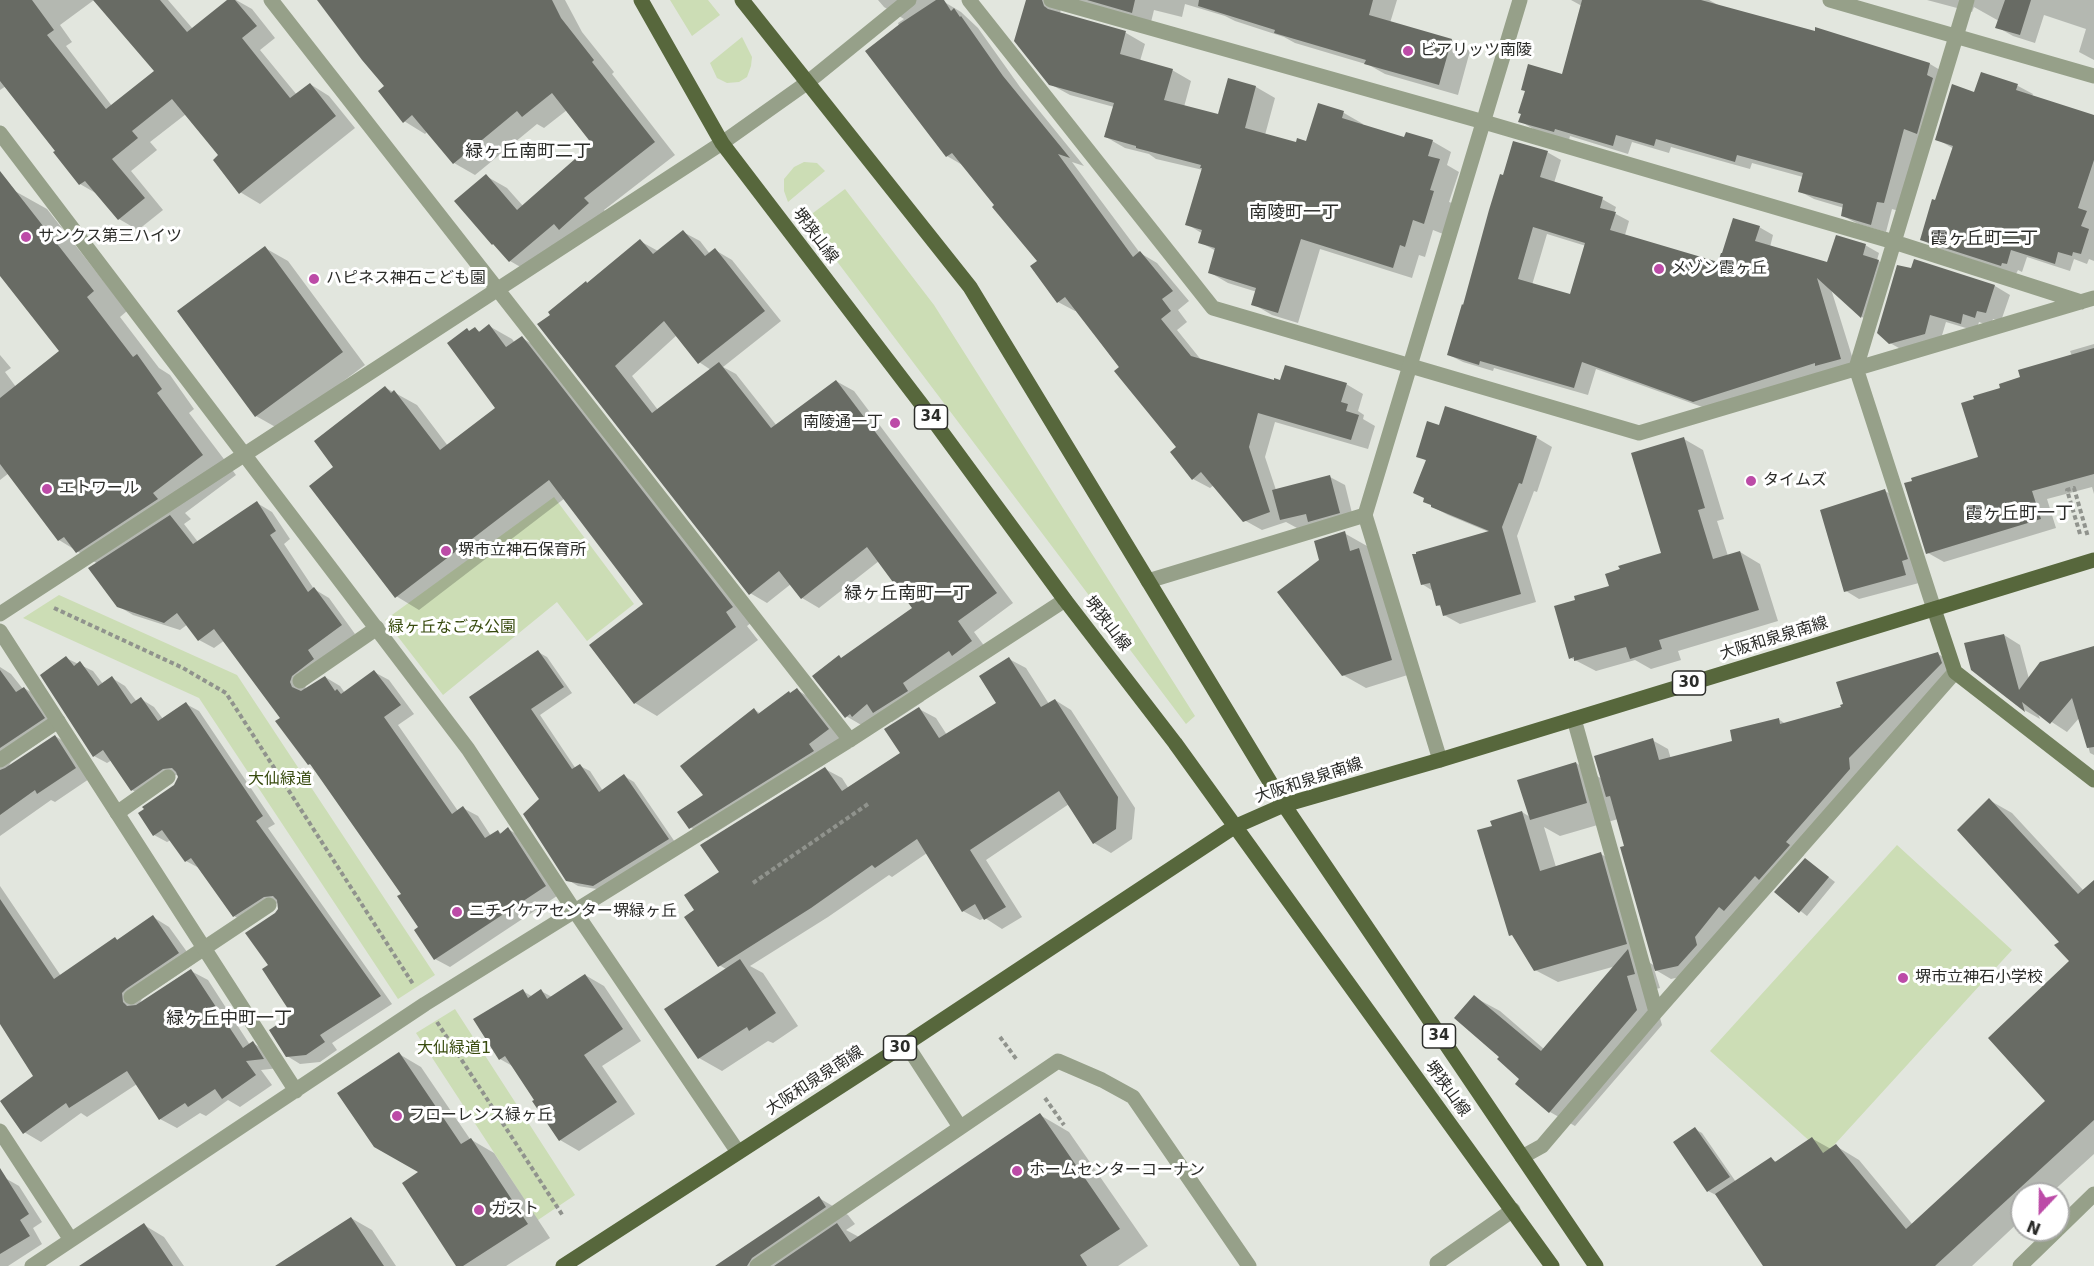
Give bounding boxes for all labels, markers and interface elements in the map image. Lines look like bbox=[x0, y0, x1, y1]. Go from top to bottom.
place label: ビアリッツ南陵 bbox=[1420, 41, 1532, 61]
marker: ビアリッツ南陵 bbox=[1401, 44, 1415, 58]
district label: 緑ヶ丘南町二丁 bbox=[465, 141, 591, 163]
district label: 南陵町一丁 bbox=[1249, 202, 1339, 224]
street label: 堺狭山線 bbox=[788, 205, 842, 267]
place label: サンクス第三ハイツ bbox=[38, 227, 182, 247]
district label: 霞ヶ丘町二丁 bbox=[1930, 228, 2038, 250]
marker: サンクス第三ハイツ bbox=[19, 230, 33, 244]
place label: メゾン霞ヶ丘 bbox=[1671, 259, 1767, 279]
marker: メゾン霞ヶ丘 bbox=[1652, 262, 1666, 276]
place label: ハピネス神石こども園 bbox=[326, 269, 486, 289]
marker: ハピネス神石こども園 bbox=[307, 272, 321, 286]
road number: 34 bbox=[914, 405, 948, 429]
place label: 南陵通一丁 bbox=[803, 413, 883, 433]
marker: 南陵通一丁 bbox=[888, 416, 902, 430]
place label: タイムズ bbox=[1763, 471, 1827, 491]
marker: タイムズ bbox=[1744, 474, 1758, 488]
place label: エトワール bbox=[59, 479, 139, 499]
marker: エトワール bbox=[40, 482, 54, 496]
district label: 霞ヶ丘町一丁 bbox=[1965, 503, 2073, 525]
place label: 堺市立神石保育所 bbox=[458, 541, 586, 561]
marker: 堺市立神石保育所 bbox=[439, 544, 453, 558]
district label: 緑ヶ丘南町一丁 bbox=[844, 583, 970, 605]
street label: 堺狭山線 bbox=[1080, 593, 1134, 655]
street label: 大阪和泉泉南線 bbox=[1718, 613, 1830, 665]
park label: 緑ヶ丘なごみ公園 bbox=[388, 618, 516, 638]
road number: 30 bbox=[1672, 671, 1706, 695]
street label: 大阪和泉泉南線 bbox=[1253, 755, 1365, 807]
park label: 大仙緑道 bbox=[248, 770, 312, 790]
place label: ニチイケアセンター堺緑ヶ丘 bbox=[469, 902, 677, 922]
marker: ニチイケアセンター堺緑ヶ丘 bbox=[450, 905, 464, 919]
place label: 堺市立神石小学校 bbox=[1915, 968, 2043, 988]
marker: 堺市立神石小学校 bbox=[1896, 971, 1910, 985]
district label: 緑ヶ丘中町一丁 bbox=[166, 1008, 292, 1030]
road number: 34 bbox=[1422, 1024, 1456, 1048]
road number: 30 bbox=[884, 1036, 916, 1060]
park label: 大仙緑道1 bbox=[417, 1039, 491, 1059]
street label: 大阪和泉泉南線 bbox=[763, 1042, 867, 1120]
street label: 堺狭山線 bbox=[1420, 1057, 1474, 1121]
place label: フローレンス緑ヶ丘 bbox=[409, 1106, 553, 1126]
marker: フローレンス緑ヶ丘 bbox=[390, 1109, 404, 1123]
place label: ホームセンターコーナン bbox=[1029, 1161, 1205, 1181]
marker: ホームセンターコーナン bbox=[1010, 1164, 1024, 1178]
north arrow bbox=[2010, 1182, 2070, 1242]
place label: ガスト bbox=[491, 1200, 539, 1220]
marker: ガスト bbox=[472, 1203, 486, 1217]
text: N bbox=[2024, 1216, 2044, 1239]

